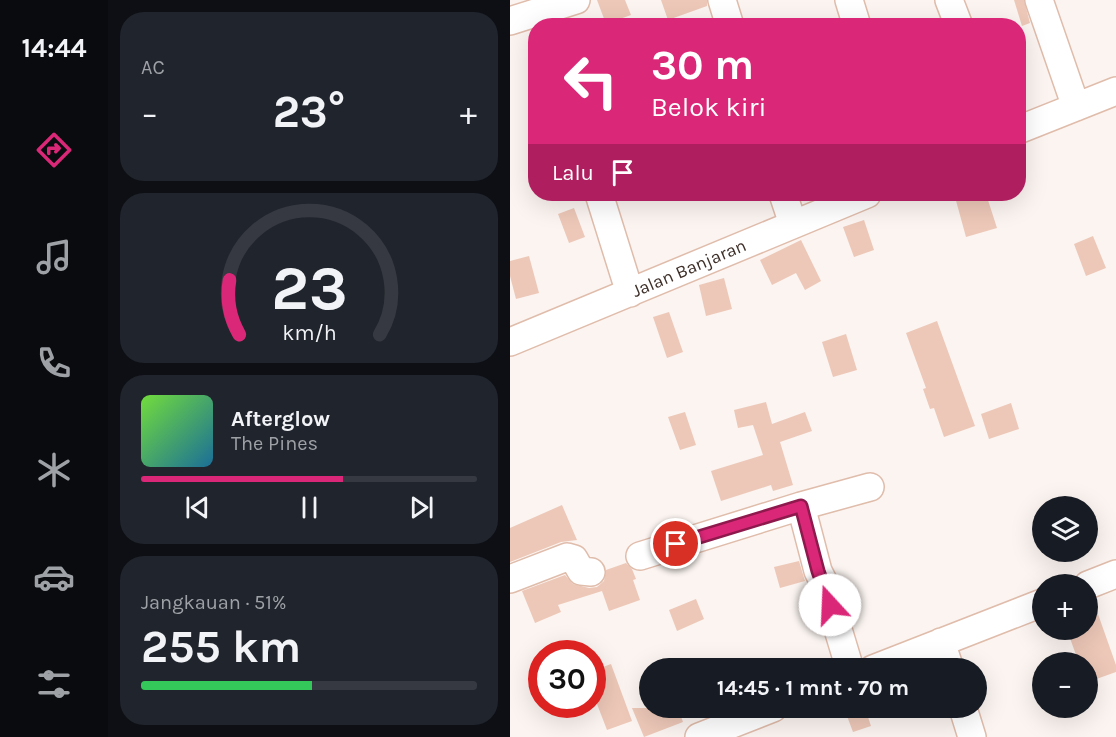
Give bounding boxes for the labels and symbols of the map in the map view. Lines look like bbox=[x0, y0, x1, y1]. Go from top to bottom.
street label: Jalan Banjaran bbox=[629, 234, 749, 302]
pin bbox=[650, 518, 701, 569]
position arrow bbox=[798, 573, 862, 637]
speed limit sign: 30 bbox=[528, 640, 606, 718]

